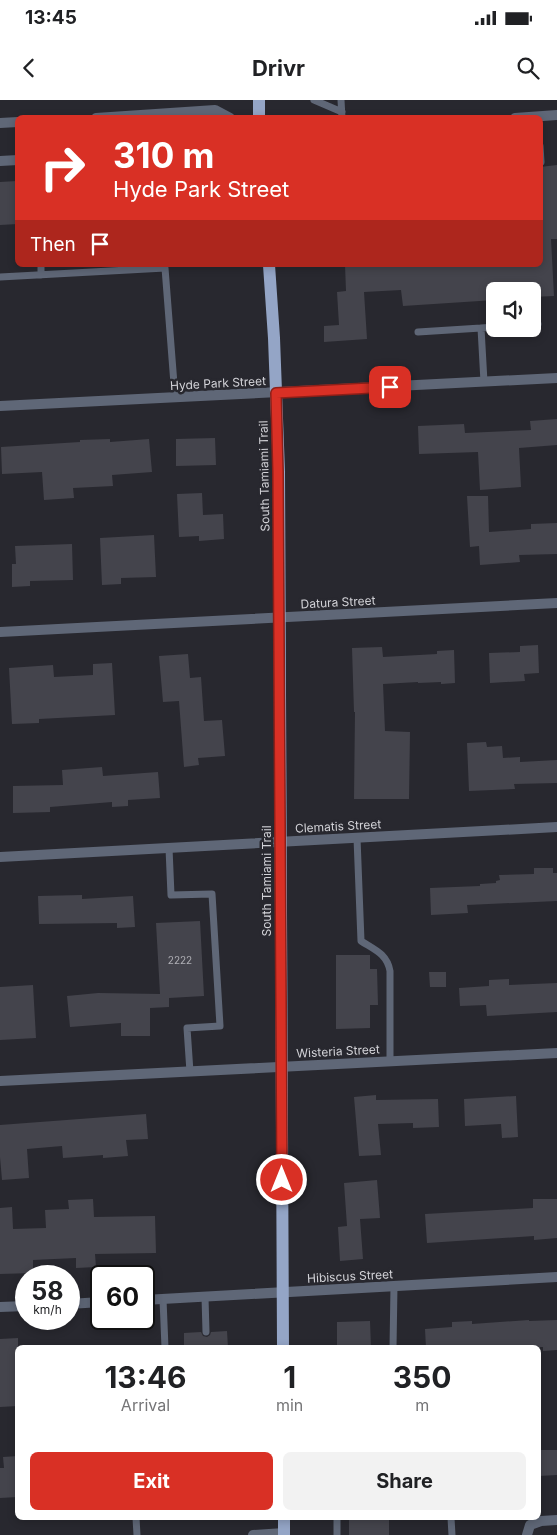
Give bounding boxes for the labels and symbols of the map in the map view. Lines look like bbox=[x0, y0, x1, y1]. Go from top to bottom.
pin bbox=[369, 366, 411, 408]
street label: Hyde Park Street bbox=[170, 373, 266, 393]
street label: South Tamiami Trail bbox=[256, 420, 272, 532]
street label: Datura Street bbox=[300, 593, 376, 611]
street label: Clematis Street bbox=[295, 816, 382, 836]
street label: South Tamiami Trail bbox=[259, 825, 274, 937]
house number: 2222 bbox=[168, 954, 192, 966]
street label: Wisteria Street bbox=[296, 1041, 380, 1061]
position arrow bbox=[255, 1153, 307, 1205]
speed limit sign: 60 bbox=[90, 1265, 155, 1330]
street label: Hibiscus Street bbox=[307, 1266, 393, 1286]

